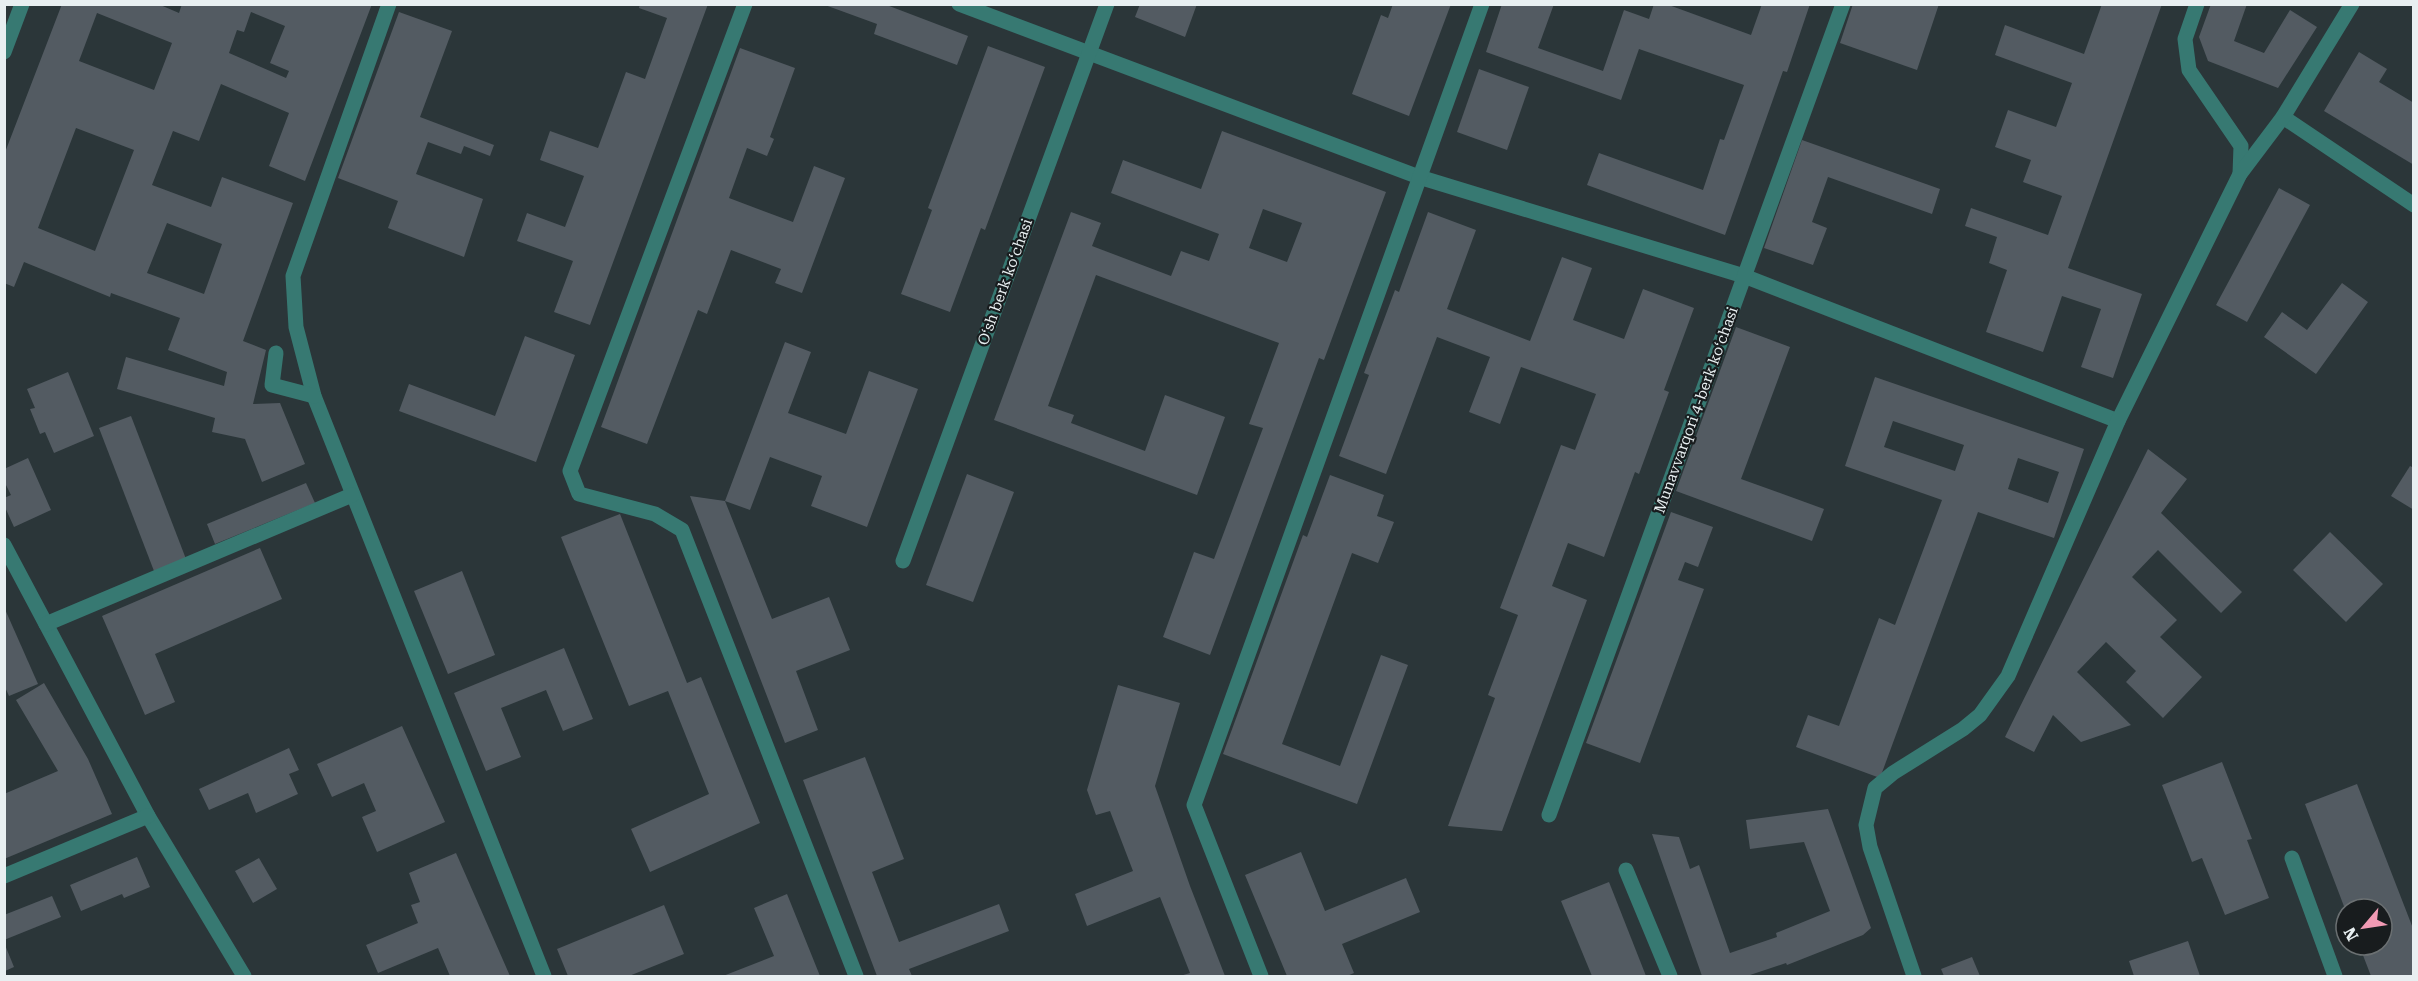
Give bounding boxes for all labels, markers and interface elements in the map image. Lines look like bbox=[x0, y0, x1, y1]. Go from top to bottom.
street label: Oʻsh berk koʻchasi bbox=[974, 216, 1036, 348]
street label: Munavvarqori 4-berk koʻchasi bbox=[1650, 304, 1742, 516]
north arrow bbox=[2334, 897, 2394, 957]
text: N bbox=[2340, 924, 2363, 944]

